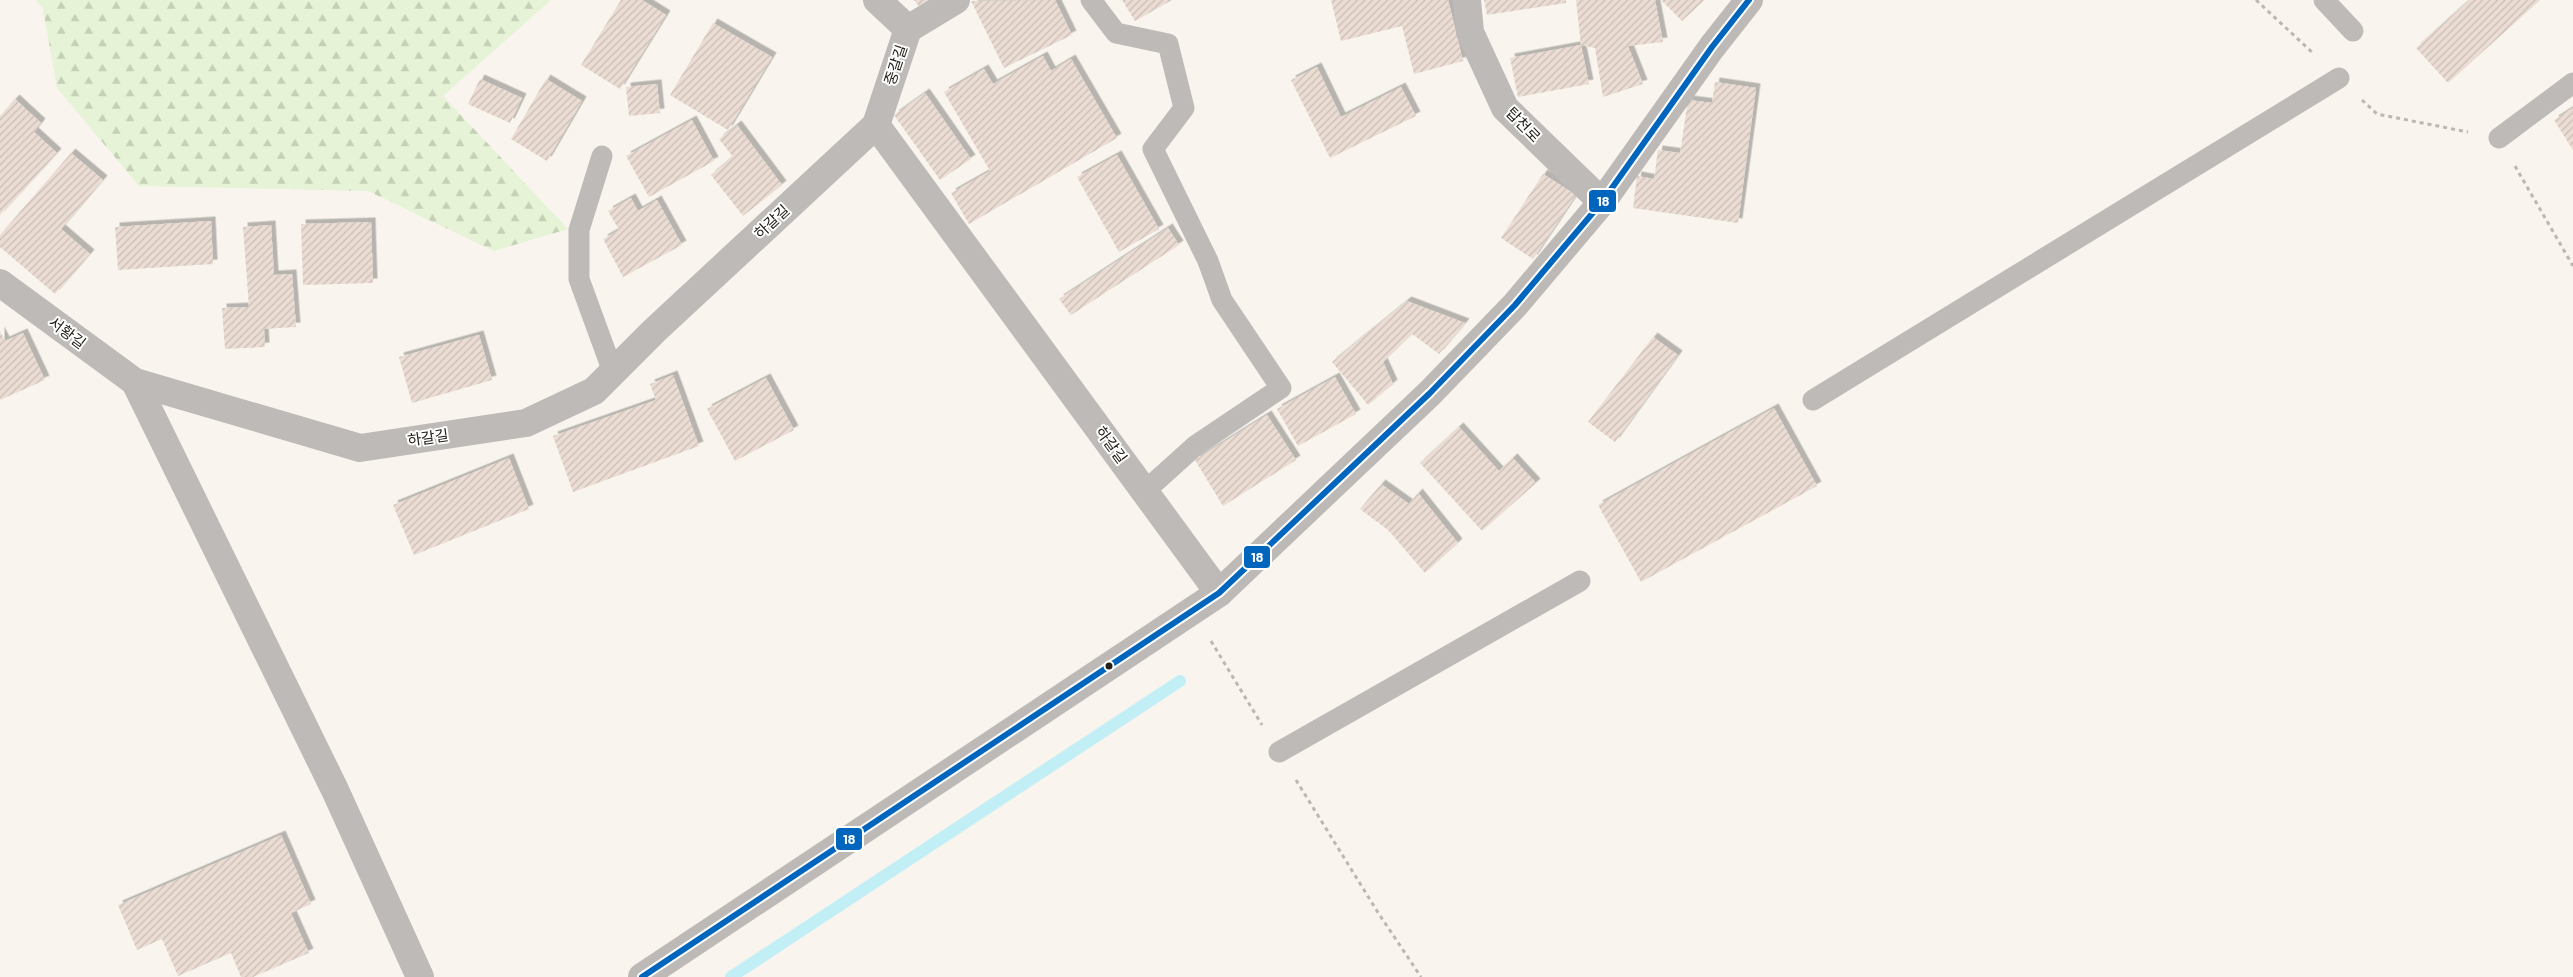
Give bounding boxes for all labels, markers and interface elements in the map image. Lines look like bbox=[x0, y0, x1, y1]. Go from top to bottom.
street label: 중갈길 bbox=[880, 42, 910, 87]
street label: 탑천로 bbox=[1503, 103, 1545, 145]
line badge: 18 bbox=[1588, 189, 1617, 213]
text: 18 bbox=[1597, 192, 1610, 209]
street label: 하갈길 bbox=[750, 201, 793, 242]
street label: 서황길 bbox=[46, 313, 90, 352]
street label: 하갈길 bbox=[1092, 422, 1131, 466]
street label: 하갈길 bbox=[406, 425, 450, 449]
line badge: 18 bbox=[1243, 545, 1271, 569]
text: 18 bbox=[1251, 548, 1264, 565]
unlabelled marker bbox=[1104, 661, 1114, 671]
line badge: 18 bbox=[835, 827, 863, 851]
text: 18 bbox=[843, 830, 856, 847]

